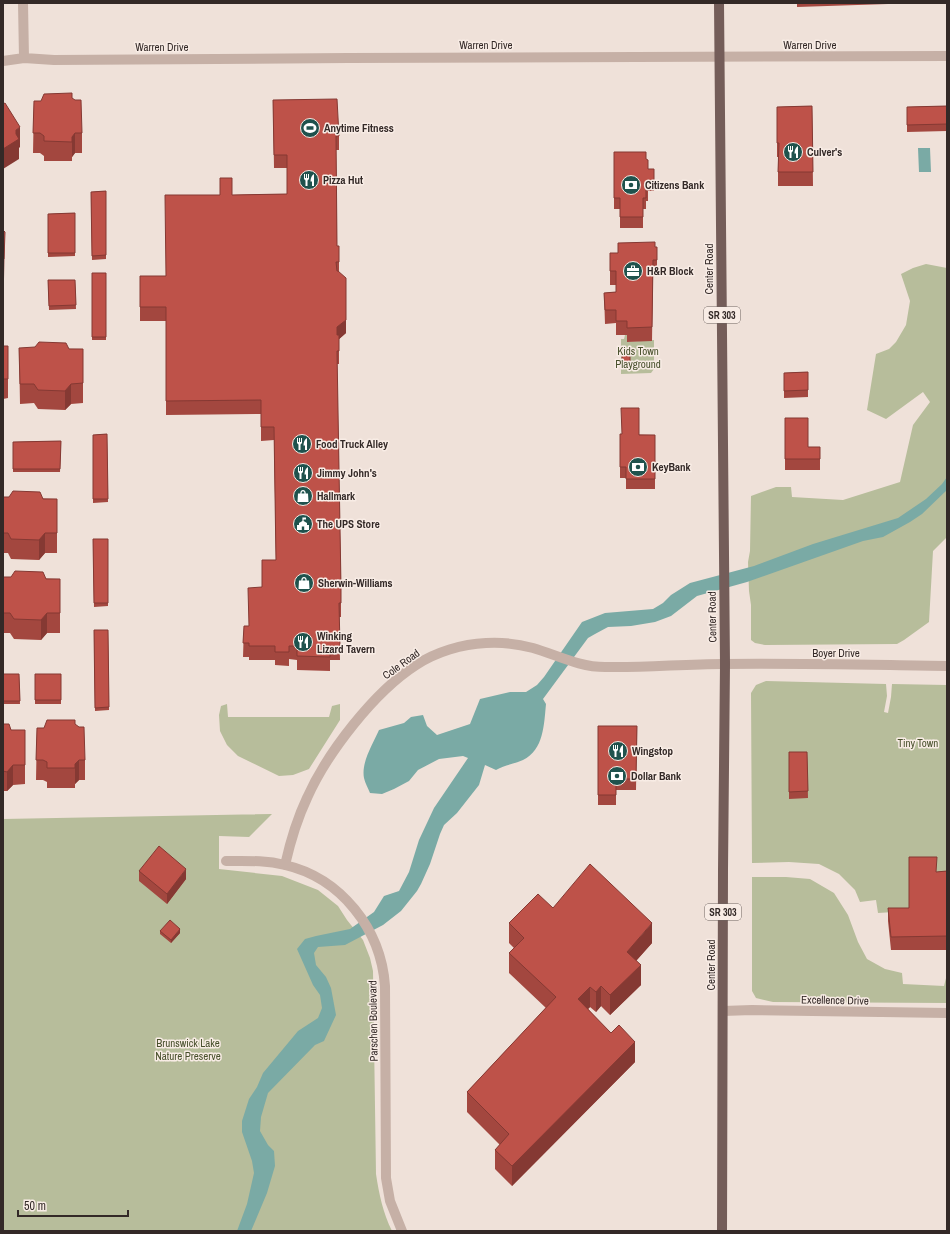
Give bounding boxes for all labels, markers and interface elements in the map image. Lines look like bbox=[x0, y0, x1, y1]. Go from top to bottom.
street label: Warren Drive bbox=[459, 38, 513, 52]
street label: Warren Drive bbox=[783, 38, 837, 52]
street label: Warren Drive bbox=[135, 40, 189, 54]
sports icon: Anytime Fitness bbox=[299, 117, 321, 139]
place label: Anytime Fitness bbox=[324, 121, 394, 135]
restaurant icon: Culver's bbox=[782, 141, 804, 163]
place label: Culver's bbox=[807, 145, 842, 159]
restaurant icon: Pizza Hut bbox=[298, 169, 320, 191]
place label: Pizza Hut bbox=[323, 173, 363, 187]
bank icon: Citizens Bank bbox=[620, 174, 642, 196]
place label: Citizens Bank bbox=[645, 178, 705, 192]
street label: Center Road bbox=[702, 243, 716, 295]
office icon: H&R Block bbox=[622, 260, 644, 282]
place label: H&R Block bbox=[647, 264, 695, 278]
road number: SR 303 bbox=[704, 307, 740, 323]
park label: Kids Town Playground bbox=[615, 344, 661, 371]
restaurant icon: Food Truck Alley bbox=[291, 433, 313, 455]
place label: Food Truck Alley bbox=[316, 437, 388, 451]
bank icon: KeyBank bbox=[627, 456, 649, 478]
place label: KeyBank bbox=[652, 460, 692, 474]
restaurant icon: Jimmy John's bbox=[292, 462, 314, 484]
place label: Jimmy John's bbox=[317, 466, 377, 480]
shop icon: Hallmark bbox=[292, 485, 314, 507]
place label: Hallmark bbox=[317, 489, 356, 503]
public building icon: The UPS Store bbox=[292, 513, 314, 535]
place label: The UPS Store bbox=[317, 517, 380, 531]
shop icon: Sherwin-Williams bbox=[293, 572, 315, 594]
place label: Sherwin-Williams bbox=[318, 576, 393, 590]
street label: Center Road bbox=[705, 591, 719, 643]
place label: Winking Lizard Tavern bbox=[317, 629, 375, 656]
restaurant icon: Winking Lizard Tavern bbox=[292, 631, 314, 653]
street label: Cole Road bbox=[380, 646, 422, 682]
street label: Boyer Drive bbox=[812, 646, 860, 660]
park label: Tiny Town bbox=[898, 736, 938, 750]
restaurant icon: Wingstop bbox=[607, 740, 629, 762]
place label: Wingstop bbox=[632, 744, 673, 758]
bank icon: Dollar Bank bbox=[606, 765, 628, 787]
place label: Dollar Bank bbox=[631, 769, 682, 783]
road number: SR 303 bbox=[705, 904, 741, 920]
street label: Center Road bbox=[704, 939, 718, 991]
street label: Parschen Boulevard bbox=[365, 980, 381, 1062]
street label: Excellence Drive bbox=[801, 992, 869, 1008]
park label: Brunswick Lake Nature Preserve bbox=[155, 1036, 221, 1063]
scale bar bbox=[18, 1192, 128, 1218]
text: 50 m bbox=[24, 1198, 46, 1214]

